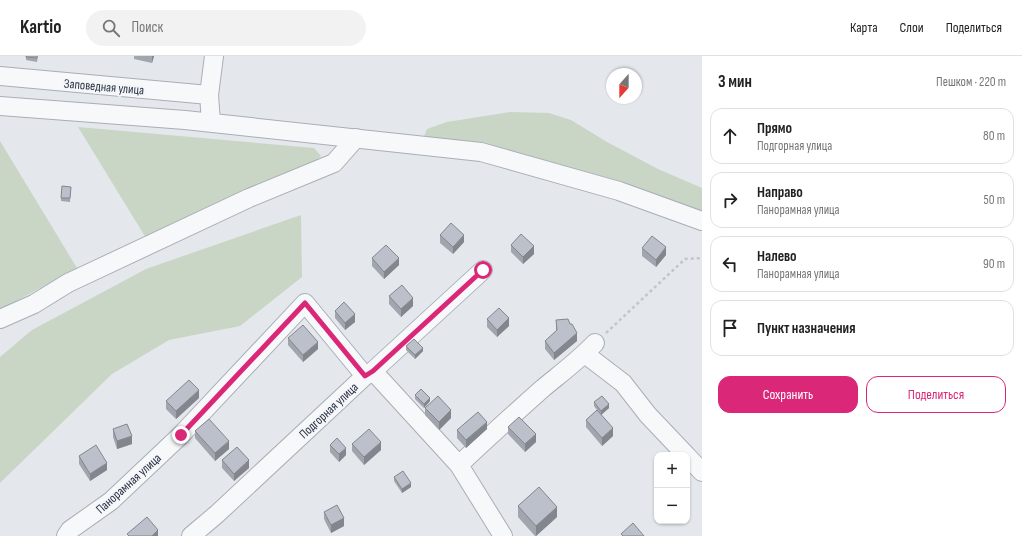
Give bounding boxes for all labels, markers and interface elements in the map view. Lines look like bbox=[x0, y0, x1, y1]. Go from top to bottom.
search box bbox=[86, 10, 366, 46]
text: Kartio bbox=[20, 16, 62, 39]
icon: search bbox=[100, 17, 122, 39]
text: Поиск bbox=[132, 18, 163, 37]
text: Карта bbox=[850, 19, 878, 36]
text: Слои bbox=[900, 19, 924, 36]
text: Поделиться bbox=[946, 19, 1002, 36]
north arrow bbox=[606, 68, 642, 104]
text: 3 мин bbox=[718, 72, 752, 92]
text: Пешком · 220 m bbox=[936, 74, 1006, 90]
street label: Заповедная улица bbox=[63, 76, 145, 98]
text: Прямо bbox=[757, 119, 792, 138]
icon: ahead bbox=[719, 125, 741, 147]
text: 80 m bbox=[983, 128, 1005, 144]
text: Подгорная улица bbox=[757, 138, 832, 154]
text: Направо bbox=[757, 183, 803, 202]
icon: right bbox=[719, 189, 741, 211]
text: 50 m bbox=[984, 192, 1005, 208]
text: Панорамная улица bbox=[757, 202, 840, 218]
text: Налево bbox=[757, 247, 797, 266]
icon: left bbox=[719, 253, 741, 275]
text: 90 m bbox=[983, 256, 1005, 272]
route start bbox=[474, 261, 492, 279]
text: Панорамная улица bbox=[757, 266, 840, 282]
icon: arrive bbox=[719, 317, 741, 339]
text: Пункт назначения bbox=[757, 319, 855, 338]
button: Сохранить bbox=[718, 376, 858, 413]
button: Поделиться bbox=[866, 376, 1006, 413]
street label: Подгорная улица bbox=[296, 379, 362, 442]
route end bbox=[172, 426, 190, 444]
street label: Панорамная улица bbox=[93, 450, 165, 517]
map controls bbox=[654, 452, 690, 524]
button: + bbox=[654, 452, 690, 488]
button: − bbox=[654, 488, 690, 524]

